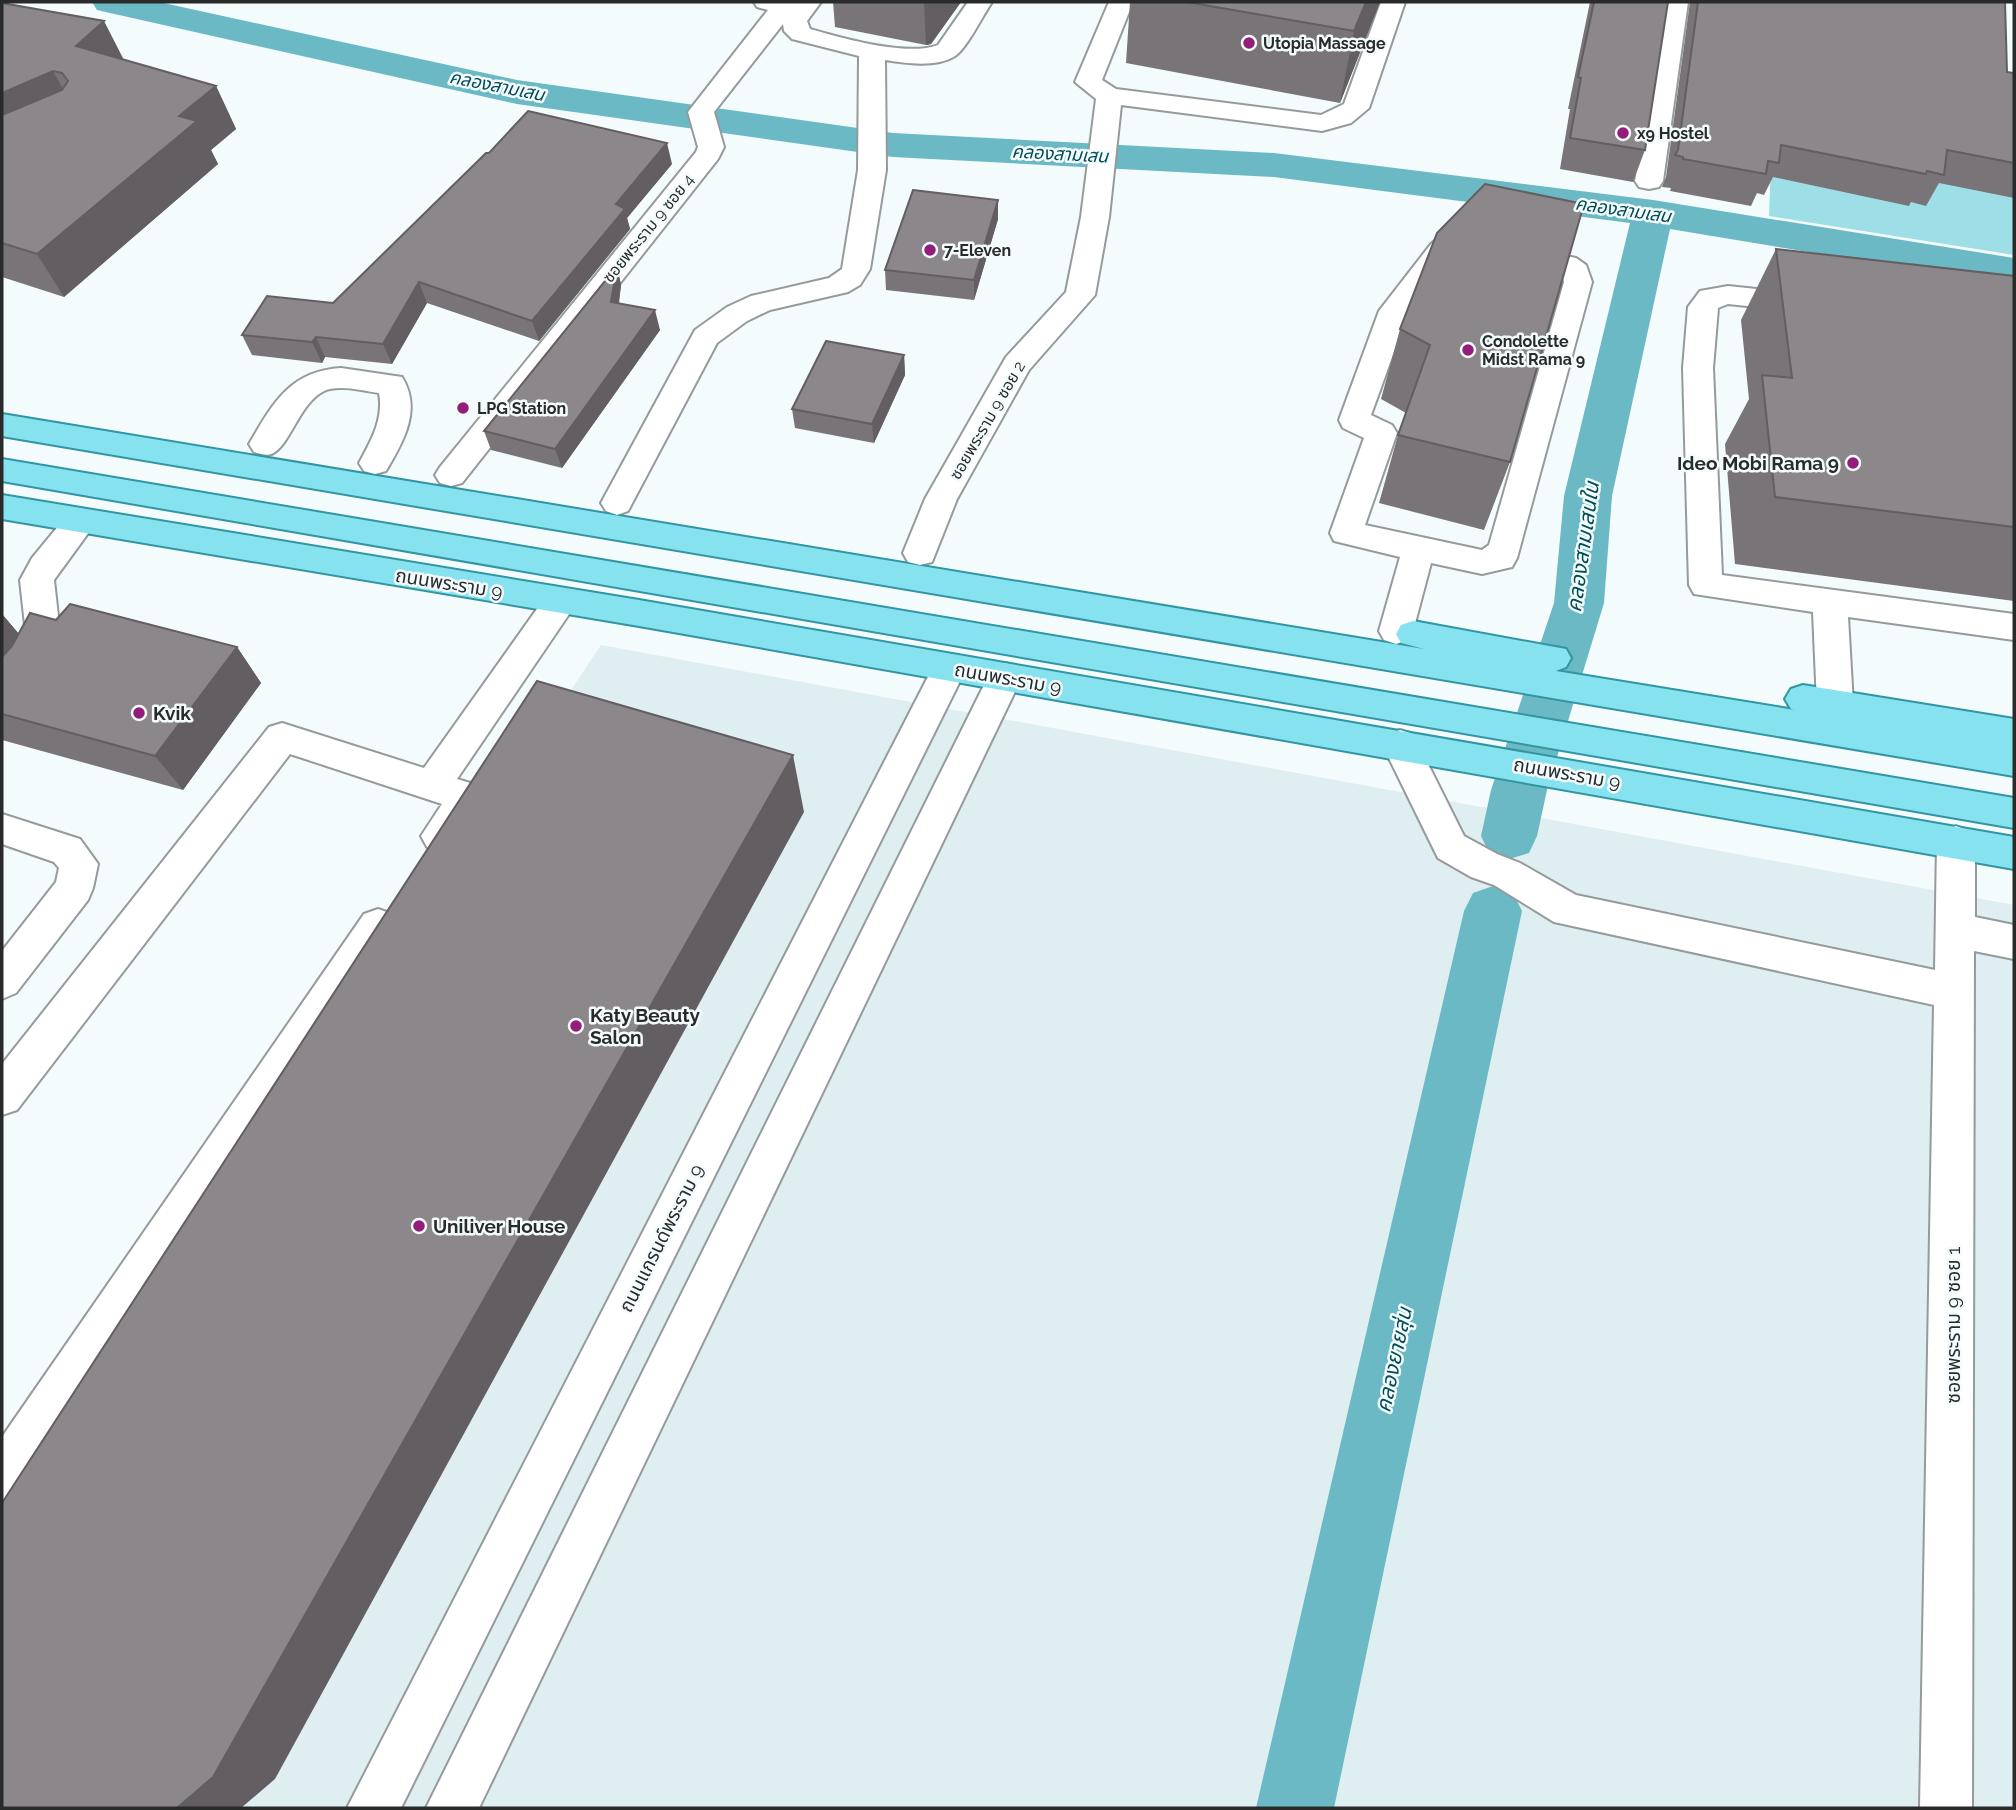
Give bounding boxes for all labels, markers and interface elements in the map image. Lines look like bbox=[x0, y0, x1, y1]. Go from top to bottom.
place label: Utopia Massage bbox=[1263, 34, 1386, 53]
marker: Utopia Massage bbox=[1241, 35, 1257, 51]
water label: คลองสามเสน bbox=[448, 66, 547, 105]
place label: x9 Hostel bbox=[1637, 124, 1710, 143]
marker: x9 Hostel bbox=[1615, 125, 1631, 141]
water label: คลองสามเสน bbox=[1011, 140, 1110, 167]
street label: ซอยพระราม 9 ซอย 4 bbox=[599, 170, 698, 286]
water label: คลองสามเสน bbox=[1574, 192, 1673, 227]
place label: 7-Eleven bbox=[944, 241, 1011, 260]
marker: 7-Eleven bbox=[922, 242, 938, 258]
place label: Condolette Midst Rama 9 bbox=[1482, 332, 1585, 369]
marker: Condolette Midst Rama 9 bbox=[1460, 342, 1476, 358]
street label: ซอยพระราม 9 ซอย 2 bbox=[946, 358, 1029, 483]
place label: LPG Station bbox=[477, 399, 566, 418]
marker: LPG Station bbox=[455, 400, 471, 416]
place label: Ideo Mobi Rama 9 bbox=[1677, 452, 1839, 474]
marker: Ideo Mobi Rama 9 bbox=[1845, 455, 1861, 471]
water label: คลองสามเสนใน bbox=[1561, 479, 1604, 614]
street label: ถนนพระราม 9 bbox=[394, 564, 504, 602]
street label: ถนนพระราม 9 bbox=[953, 658, 1063, 698]
place label: Kvik bbox=[153, 702, 191, 724]
marker: Kvik bbox=[131, 705, 147, 721]
street label: ถนนพระราม 9 bbox=[1512, 753, 1622, 793]
place label: Katy Beauty Salon bbox=[590, 1004, 700, 1048]
marker: Katy Beauty Salon bbox=[568, 1018, 584, 1034]
street label: ถนนแกรนด์พระราม 9 bbox=[614, 1160, 708, 1316]
place label: Uniliver House bbox=[433, 1215, 565, 1237]
marker: Uniliver House bbox=[411, 1218, 427, 1234]
street label: ซอยพระราม 9 ซอย 1 bbox=[1942, 1247, 1964, 1403]
water label: คลองยายสุ่น bbox=[1370, 1304, 1418, 1415]

